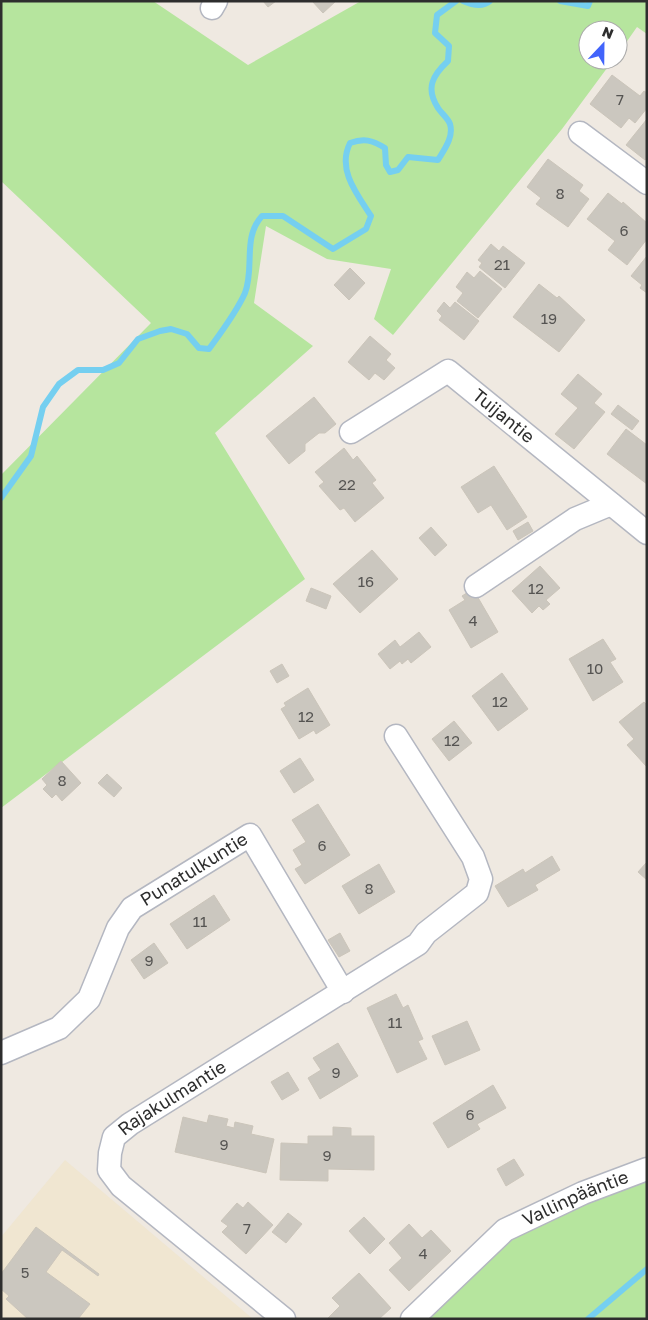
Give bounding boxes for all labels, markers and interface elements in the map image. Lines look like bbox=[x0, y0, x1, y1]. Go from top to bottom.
north arrow bbox=[578, 20, 628, 70]
text: N bbox=[600, 23, 616, 42]
house number: 7 bbox=[616, 90, 624, 108]
house number: 8 bbox=[555, 184, 565, 202]
house number: 6 bbox=[619, 221, 629, 239]
house number: 21 bbox=[494, 255, 510, 273]
house number: 19 bbox=[541, 309, 557, 327]
street label: Tuijantie bbox=[469, 384, 540, 447]
house number: 22 bbox=[338, 475, 356, 493]
house number: 16 bbox=[358, 572, 374, 590]
house number: 12 bbox=[528, 579, 544, 597]
house number: 4 bbox=[468, 611, 478, 629]
house number: 10 bbox=[587, 659, 603, 677]
house number: 12 bbox=[492, 692, 508, 710]
house number: 12 bbox=[298, 707, 314, 725]
house number: 12 bbox=[444, 731, 460, 749]
house number: 8 bbox=[57, 771, 67, 789]
street label: Punatulkuntie bbox=[136, 827, 251, 910]
house number: 6 bbox=[317, 836, 327, 854]
house number: 8 bbox=[364, 879, 374, 897]
house number: 11 bbox=[193, 912, 207, 930]
house number: 9 bbox=[144, 951, 154, 969]
house number: 11 bbox=[388, 1013, 402, 1031]
street label: Rajakulmantie bbox=[113, 1055, 230, 1140]
house number: 9 bbox=[331, 1063, 341, 1081]
house number: 6 bbox=[465, 1105, 475, 1123]
house number: 9 bbox=[219, 1135, 229, 1153]
house number: 9 bbox=[322, 1146, 332, 1164]
street label: Vallinpääntie bbox=[518, 1165, 631, 1230]
house number: 7 bbox=[243, 1219, 251, 1237]
house number: 4 bbox=[418, 1244, 428, 1262]
house number: 5 bbox=[21, 1263, 29, 1281]

